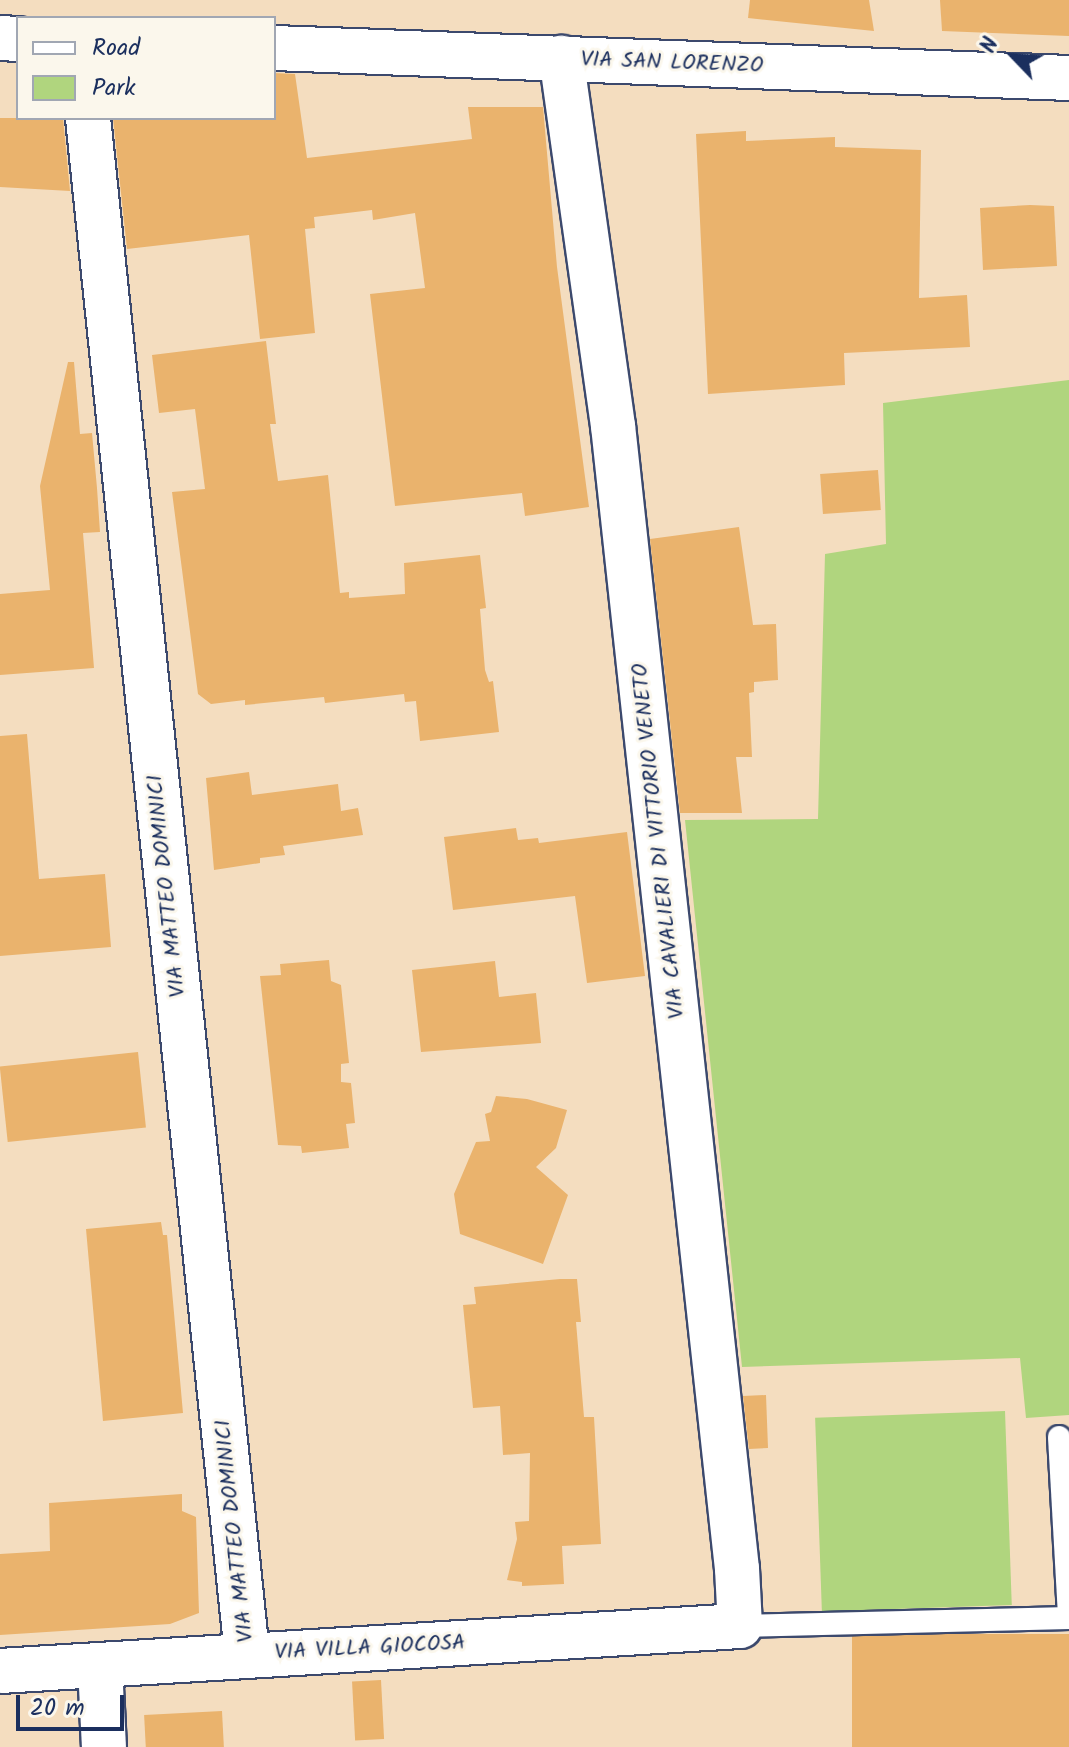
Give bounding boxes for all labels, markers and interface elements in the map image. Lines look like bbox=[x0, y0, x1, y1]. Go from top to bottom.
legend bbox=[16, 16, 276, 120]
north arrow bbox=[973, 16, 1053, 96]
text: Road bbox=[92, 29, 140, 68]
text: N bbox=[972, 32, 1010, 59]
street label: VIA SAN LORENZO bbox=[580, 47, 764, 79]
text: Park bbox=[92, 69, 136, 108]
street label: VIA CAVALIERI DI VITTORIO VENETO bbox=[627, 662, 691, 1020]
street label: VIA MATTEO DOMINICI bbox=[142, 773, 192, 999]
street label: VIA MATTEO DOMINICI bbox=[210, 1418, 260, 1644]
street label: VIA VILLA GIOCOSA bbox=[274, 1630, 466, 1666]
scale bar bbox=[20, 1679, 128, 1729]
text: 20 m bbox=[30, 1689, 85, 1728]

